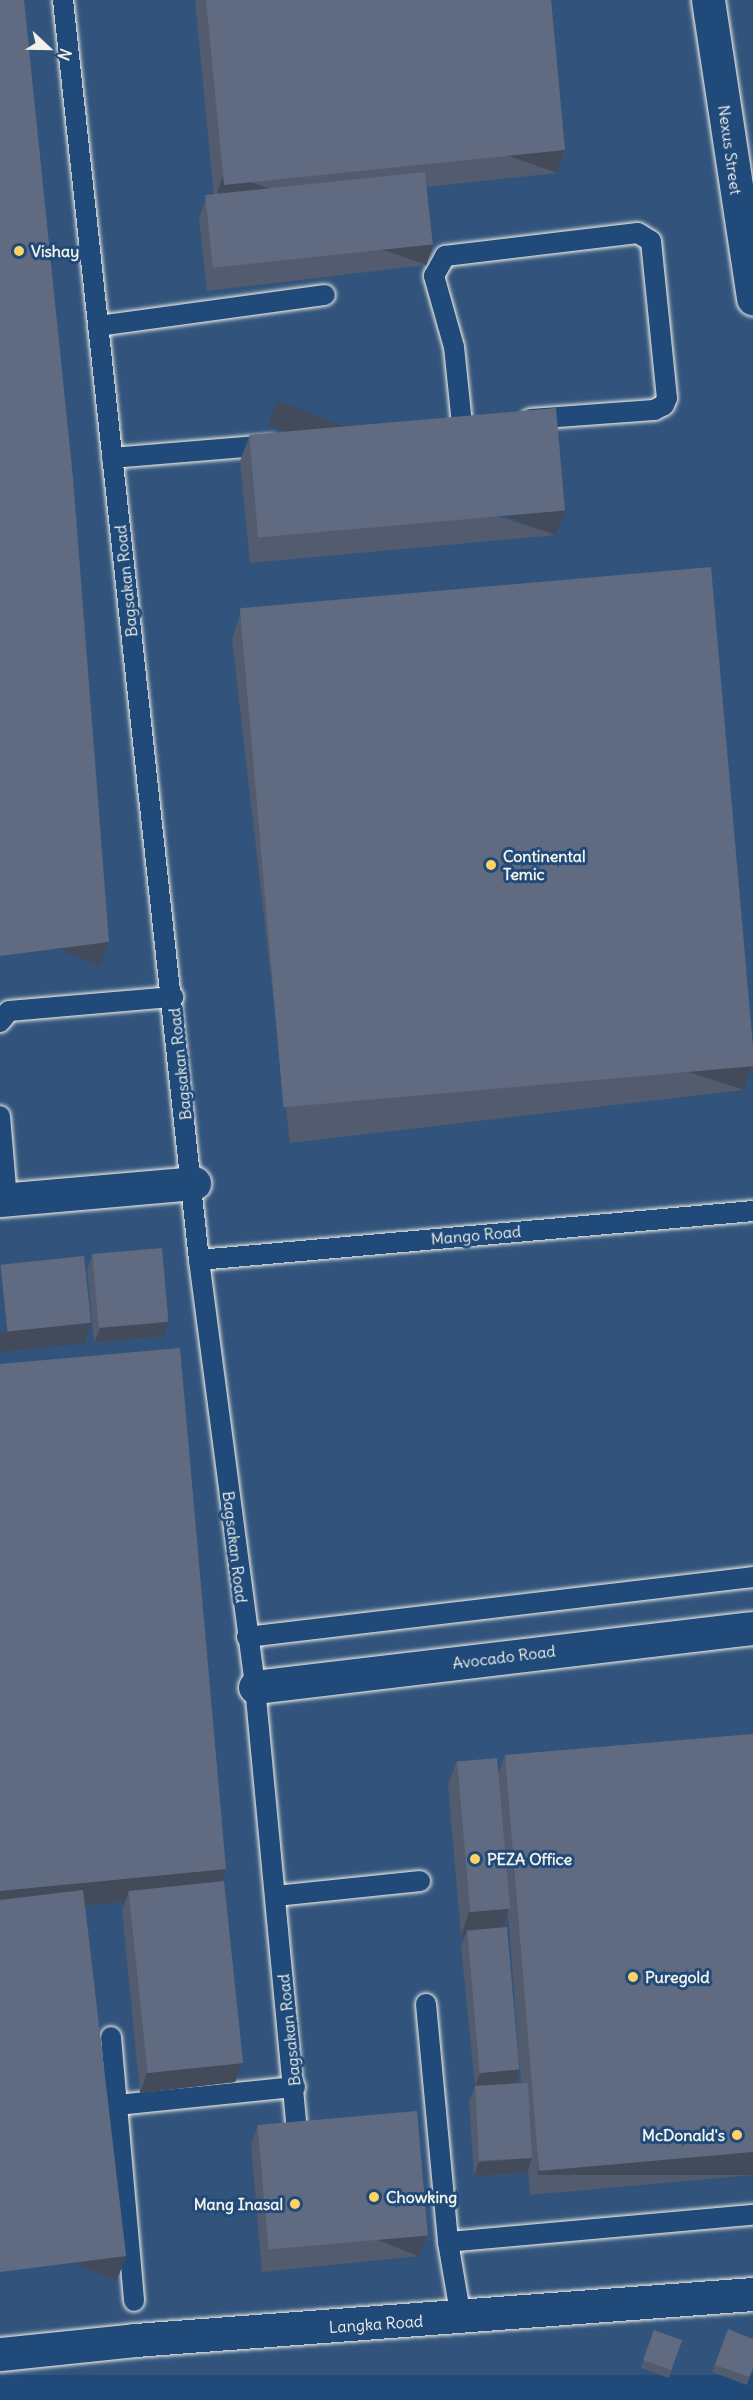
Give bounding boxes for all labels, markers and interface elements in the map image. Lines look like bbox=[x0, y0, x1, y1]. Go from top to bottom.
north arrow bbox=[18, 18, 78, 78]
text: N bbox=[53, 46, 76, 64]
street label: Nexus Street bbox=[714, 104, 746, 196]
place label: Vishay bbox=[31, 241, 79, 261]
marker: Vishay bbox=[12, 244, 26, 258]
street label: Bagsakan Road bbox=[111, 524, 141, 638]
place label: Continental Temic bbox=[503, 846, 586, 884]
marker: Continental Temic bbox=[484, 858, 498, 872]
street label: Bagsakan Road bbox=[165, 1007, 195, 1121]
street label: Mango Road bbox=[430, 1221, 522, 1249]
street label: Bagsakan Road bbox=[219, 1490, 251, 1604]
street label: Avocado Road bbox=[451, 1641, 557, 1673]
place label: PEZA Office bbox=[487, 1849, 572, 1869]
marker: PEZA Office bbox=[468, 1852, 482, 1866]
place label: Puregold bbox=[645, 1967, 710, 1987]
marker: Puregold bbox=[626, 1970, 640, 1984]
street label: Bagsakan Road bbox=[274, 1973, 304, 2087]
place label: McDonald's bbox=[642, 2125, 725, 2145]
marker: McDonald's bbox=[730, 2128, 744, 2142]
place label: Chowking bbox=[386, 2187, 457, 2207]
marker: Chowking bbox=[367, 2190, 381, 2204]
place label: Mang Inasal bbox=[194, 2194, 283, 2214]
marker: Mang Inasal bbox=[288, 2197, 302, 2211]
street label: Langka Road bbox=[328, 2311, 424, 2337]

